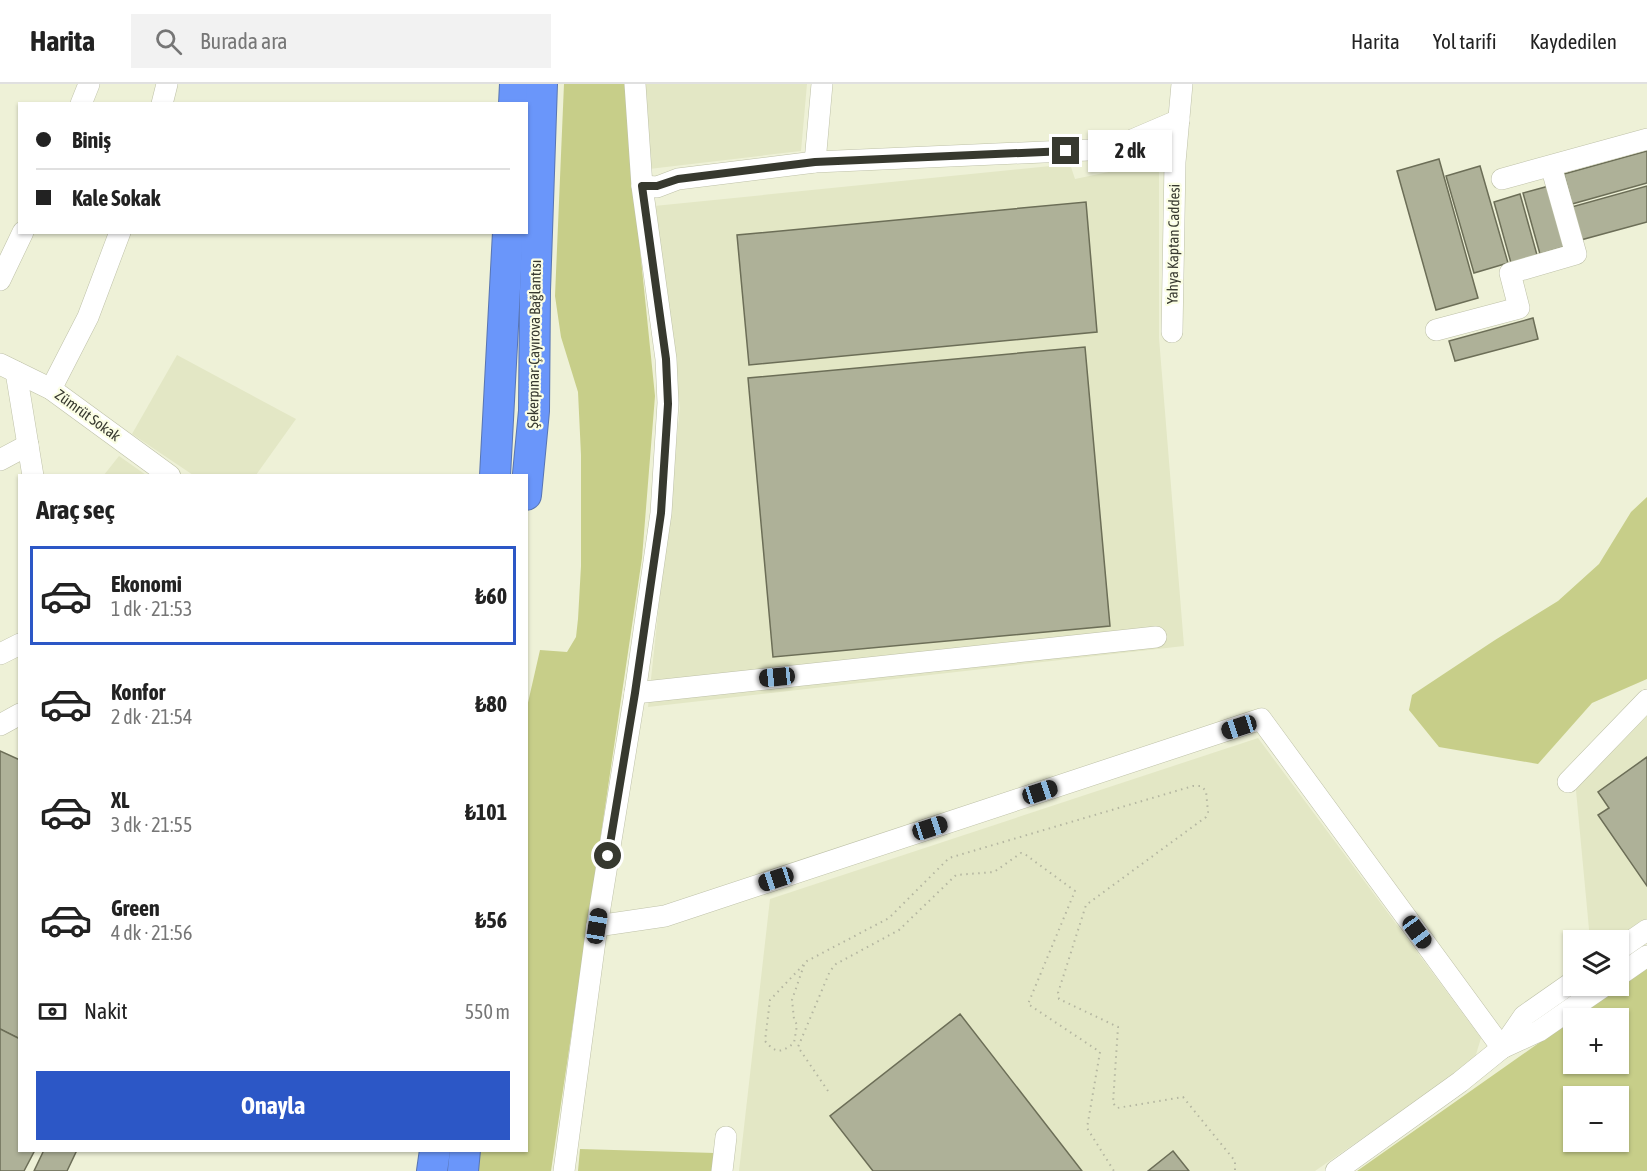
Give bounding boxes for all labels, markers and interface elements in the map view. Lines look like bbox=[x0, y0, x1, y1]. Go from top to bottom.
search box bbox=[131, 14, 551, 68]
text: Harita bbox=[30, 25, 95, 57]
icon: search bbox=[152, 25, 185, 58]
text: Burada ara bbox=[200, 28, 288, 54]
text: Harita bbox=[1351, 29, 1400, 53]
text: Yol tarifi bbox=[1433, 29, 1497, 53]
text: Kaydedilen bbox=[1530, 29, 1617, 53]
text: Biniş bbox=[72, 127, 111, 153]
callout: 2 dk bbox=[1087, 130, 1171, 172]
route end bbox=[1052, 137, 1079, 164]
text: 2 dk bbox=[1115, 139, 1145, 162]
street label: Yahya Kaptan Caddesi bbox=[1163, 184, 1183, 304]
text: Kale Sokak bbox=[72, 185, 160, 211]
street label: Şekerpınar-Çayırova Bağlantısı bbox=[524, 260, 544, 428]
street label: Zümrüt Sokak bbox=[52, 386, 124, 445]
text: Araç seç bbox=[36, 494, 115, 525]
icon: car bbox=[39, 569, 93, 623]
text: Ekonomi bbox=[111, 571, 182, 597]
text: ₺60 bbox=[475, 583, 507, 609]
text: 1 dk · 21:53 bbox=[111, 597, 192, 620]
car bbox=[758, 666, 796, 688]
icon: car bbox=[39, 677, 93, 731]
text: Konfor bbox=[111, 679, 165, 705]
text: ₺80 bbox=[475, 691, 507, 717]
text: 2 dk · 21:54 bbox=[111, 705, 192, 728]
car bbox=[1219, 713, 1259, 741]
car bbox=[1020, 778, 1060, 806]
icon: car bbox=[39, 785, 93, 839]
text: XL bbox=[111, 787, 129, 813]
text: ₺101 bbox=[465, 799, 507, 825]
text: 3 dk · 21:55 bbox=[111, 813, 192, 836]
car bbox=[910, 814, 950, 842]
route start bbox=[594, 842, 621, 869]
car bbox=[756, 865, 796, 893]
icon: car bbox=[39, 893, 93, 947]
text: Green bbox=[111, 895, 160, 921]
text: ₺56 bbox=[475, 907, 507, 933]
car bbox=[585, 907, 609, 945]
car bbox=[1399, 912, 1435, 952]
text: 4 dk · 21:56 bbox=[111, 921, 192, 944]
map controls bbox=[1563, 930, 1629, 1152]
button: layers bbox=[1563, 930, 1629, 996]
icon: cash bbox=[36, 995, 69, 1028]
text: Nakit bbox=[84, 998, 128, 1024]
text: 550 m bbox=[465, 1000, 510, 1023]
button: + bbox=[1563, 1008, 1629, 1074]
button: Onayla bbox=[36, 1071, 510, 1140]
button: − bbox=[1563, 1086, 1629, 1152]

